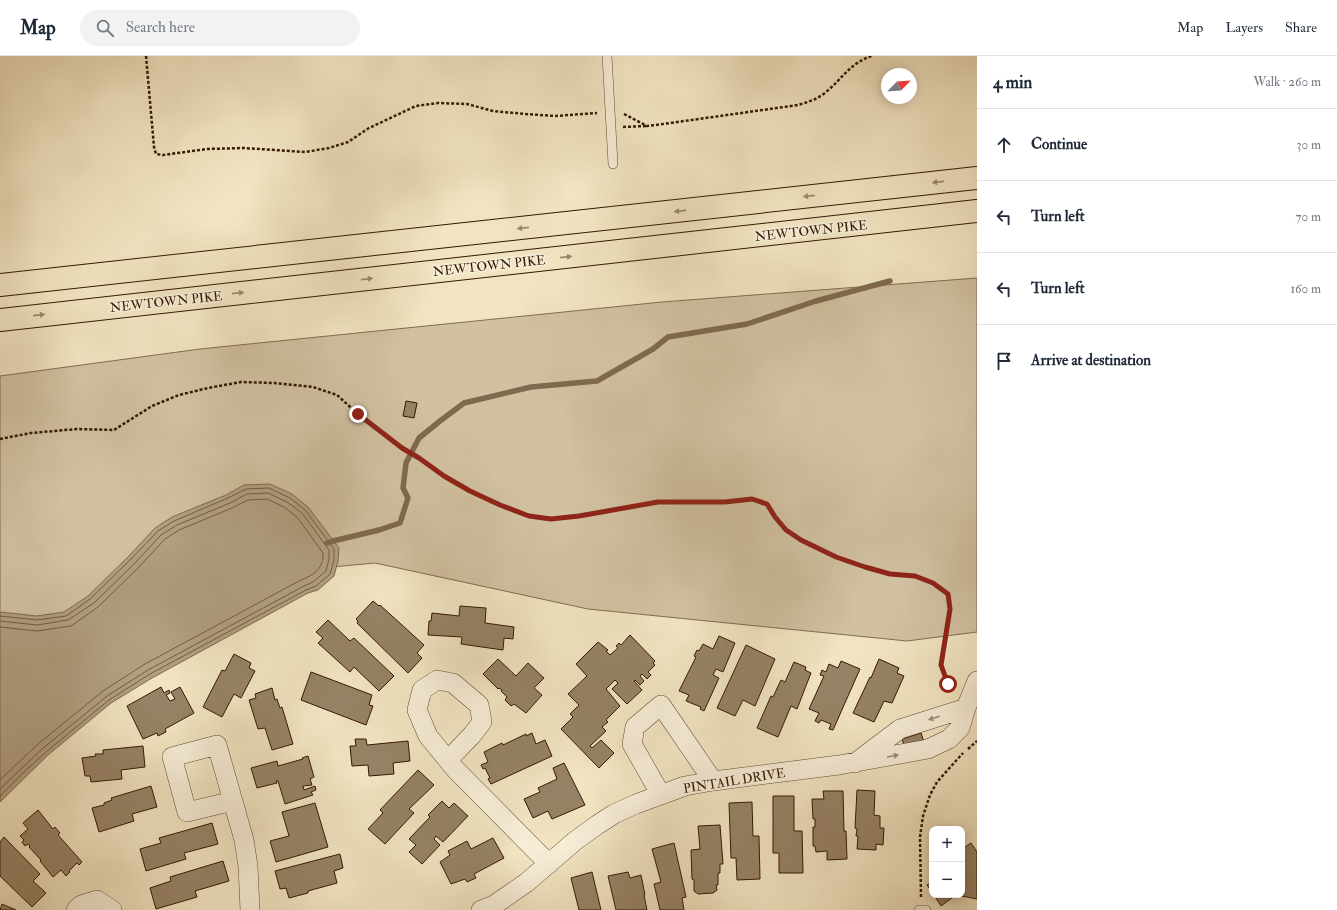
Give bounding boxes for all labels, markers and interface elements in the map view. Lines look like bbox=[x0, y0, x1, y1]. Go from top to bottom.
search box bbox=[80, 10, 360, 46]
text: Map bbox=[20, 16, 56, 40]
icon: search bbox=[94, 17, 116, 39]
text: Search here bbox=[126, 18, 195, 37]
text: Map bbox=[1177, 19, 1203, 36]
text: Layers bbox=[1225, 19, 1263, 36]
text: Share bbox=[1285, 19, 1317, 36]
north arrow bbox=[881, 68, 917, 104]
text: 4 min bbox=[993, 72, 1032, 93]
text: Walk · 260 m bbox=[1253, 74, 1321, 90]
icon: ahead bbox=[993, 134, 1015, 156]
text: Continue bbox=[1031, 135, 1087, 154]
text: 30 m bbox=[1297, 137, 1321, 153]
one-way arrow bbox=[932, 179, 944, 185]
one-way arrow bbox=[803, 193, 815, 200]
icon: left bbox=[993, 206, 1015, 228]
one-way arrow bbox=[674, 207, 686, 214]
text: Turn left bbox=[1031, 207, 1085, 226]
text: 70 m bbox=[1296, 209, 1321, 225]
street label: NEWTOWN PIKE bbox=[754, 217, 868, 245]
one-way arrow bbox=[517, 225, 529, 231]
street label: NEWTOWN PIKE bbox=[432, 252, 546, 280]
one-way arrow bbox=[559, 254, 572, 260]
one-way arrow bbox=[361, 276, 373, 282]
icon: left bbox=[993, 278, 1015, 300]
text: Turn left bbox=[1031, 279, 1085, 298]
text: 160 m bbox=[1290, 281, 1321, 297]
street label: NEWTOWN PIKE bbox=[109, 288, 223, 316]
one-way arrow bbox=[231, 290, 244, 297]
one-way arrow bbox=[33, 312, 45, 319]
icon: arrive bbox=[993, 350, 1015, 372]
text: Arrive at destination bbox=[1031, 351, 1151, 370]
route end bbox=[349, 405, 367, 423]
route start bbox=[939, 675, 957, 693]
one-way arrow bbox=[927, 715, 939, 721]
one-way arrow bbox=[887, 752, 899, 758]
street label: PINTAIL DRIVE bbox=[682, 765, 786, 797]
map controls bbox=[929, 826, 965, 898]
button: + bbox=[929, 826, 965, 862]
button: − bbox=[929, 862, 965, 898]

